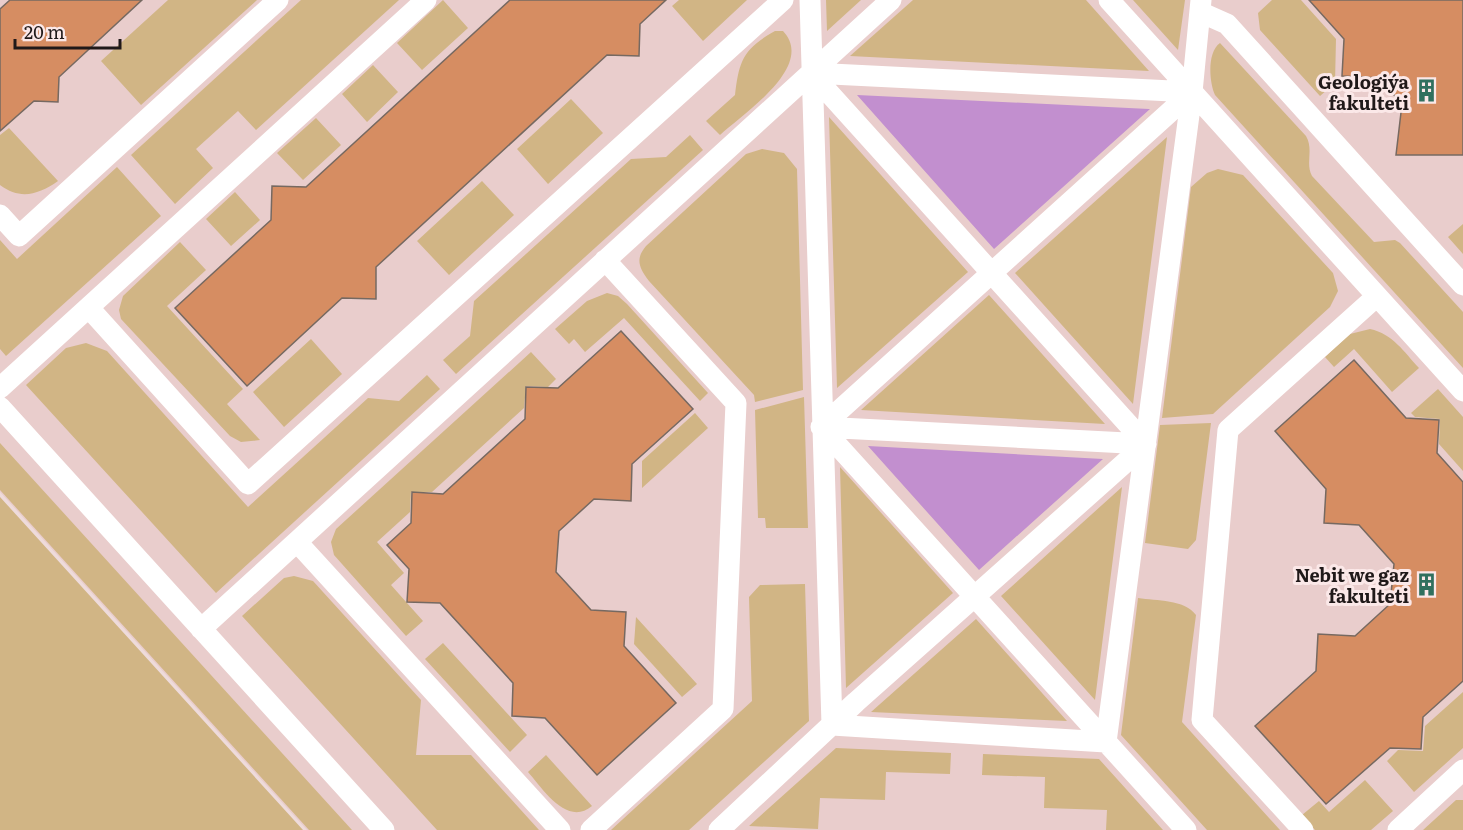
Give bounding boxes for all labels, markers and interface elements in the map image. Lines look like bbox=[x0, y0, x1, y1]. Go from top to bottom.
scale bar bbox=[15, 12, 120, 50]
text: 20 m bbox=[24, 18, 65, 45]
place label: Geologiýa fakulteti bbox=[1318, 68, 1410, 116]
building icon: Geologiýa fakulteti bbox=[1414, 78, 1440, 104]
place label: Nebit we gaz fakulteti bbox=[1295, 561, 1409, 609]
building icon: Nebit we gaz fakulteti bbox=[1414, 571, 1440, 597]

